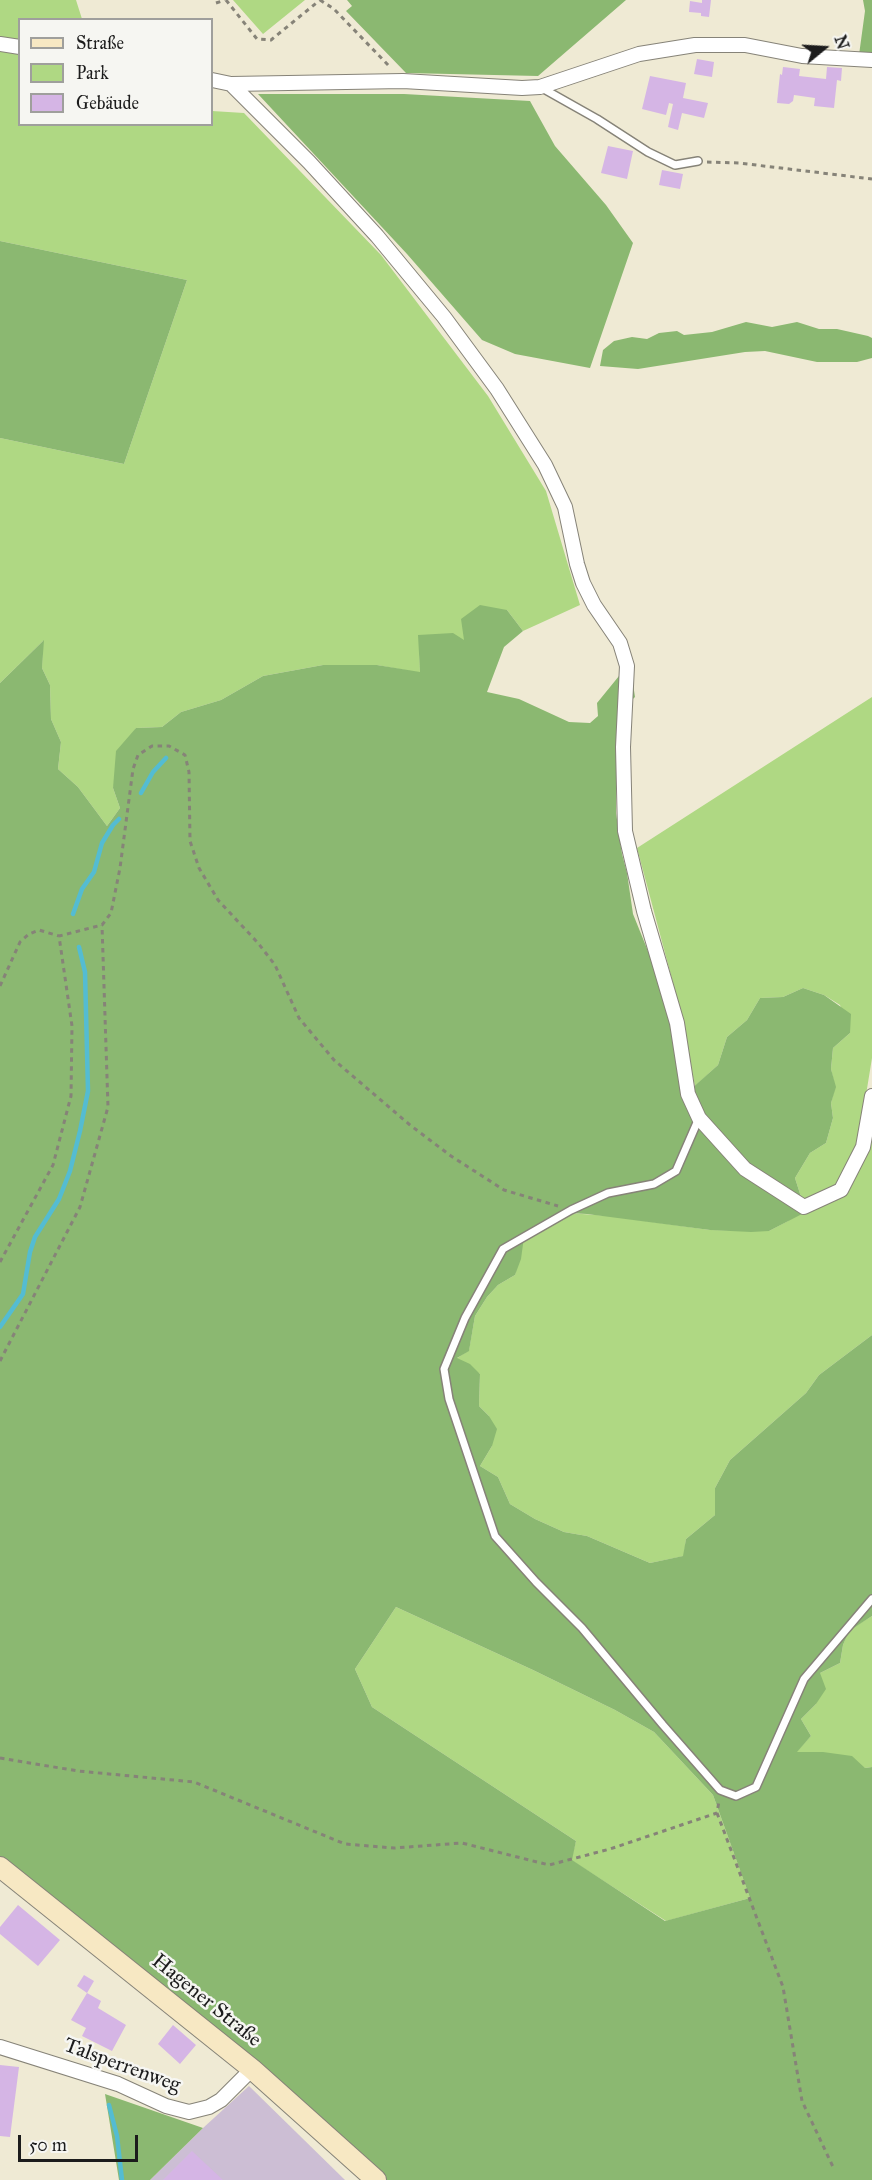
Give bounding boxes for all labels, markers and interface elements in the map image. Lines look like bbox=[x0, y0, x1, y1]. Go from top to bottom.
legend bbox=[18, 18, 213, 126]
north arrow bbox=[794, 18, 854, 78]
text: Straße bbox=[76, 32, 124, 54]
text: N bbox=[830, 33, 853, 52]
text: Park bbox=[76, 62, 109, 84]
text: Gebäude bbox=[76, 92, 139, 114]
street label: Hagener Straße bbox=[146, 1949, 266, 2053]
street label: Talsperrenweg bbox=[60, 2033, 184, 2099]
scale bar bbox=[21, 2123, 141, 2161]
text: 50 m bbox=[29, 2134, 67, 2156]

